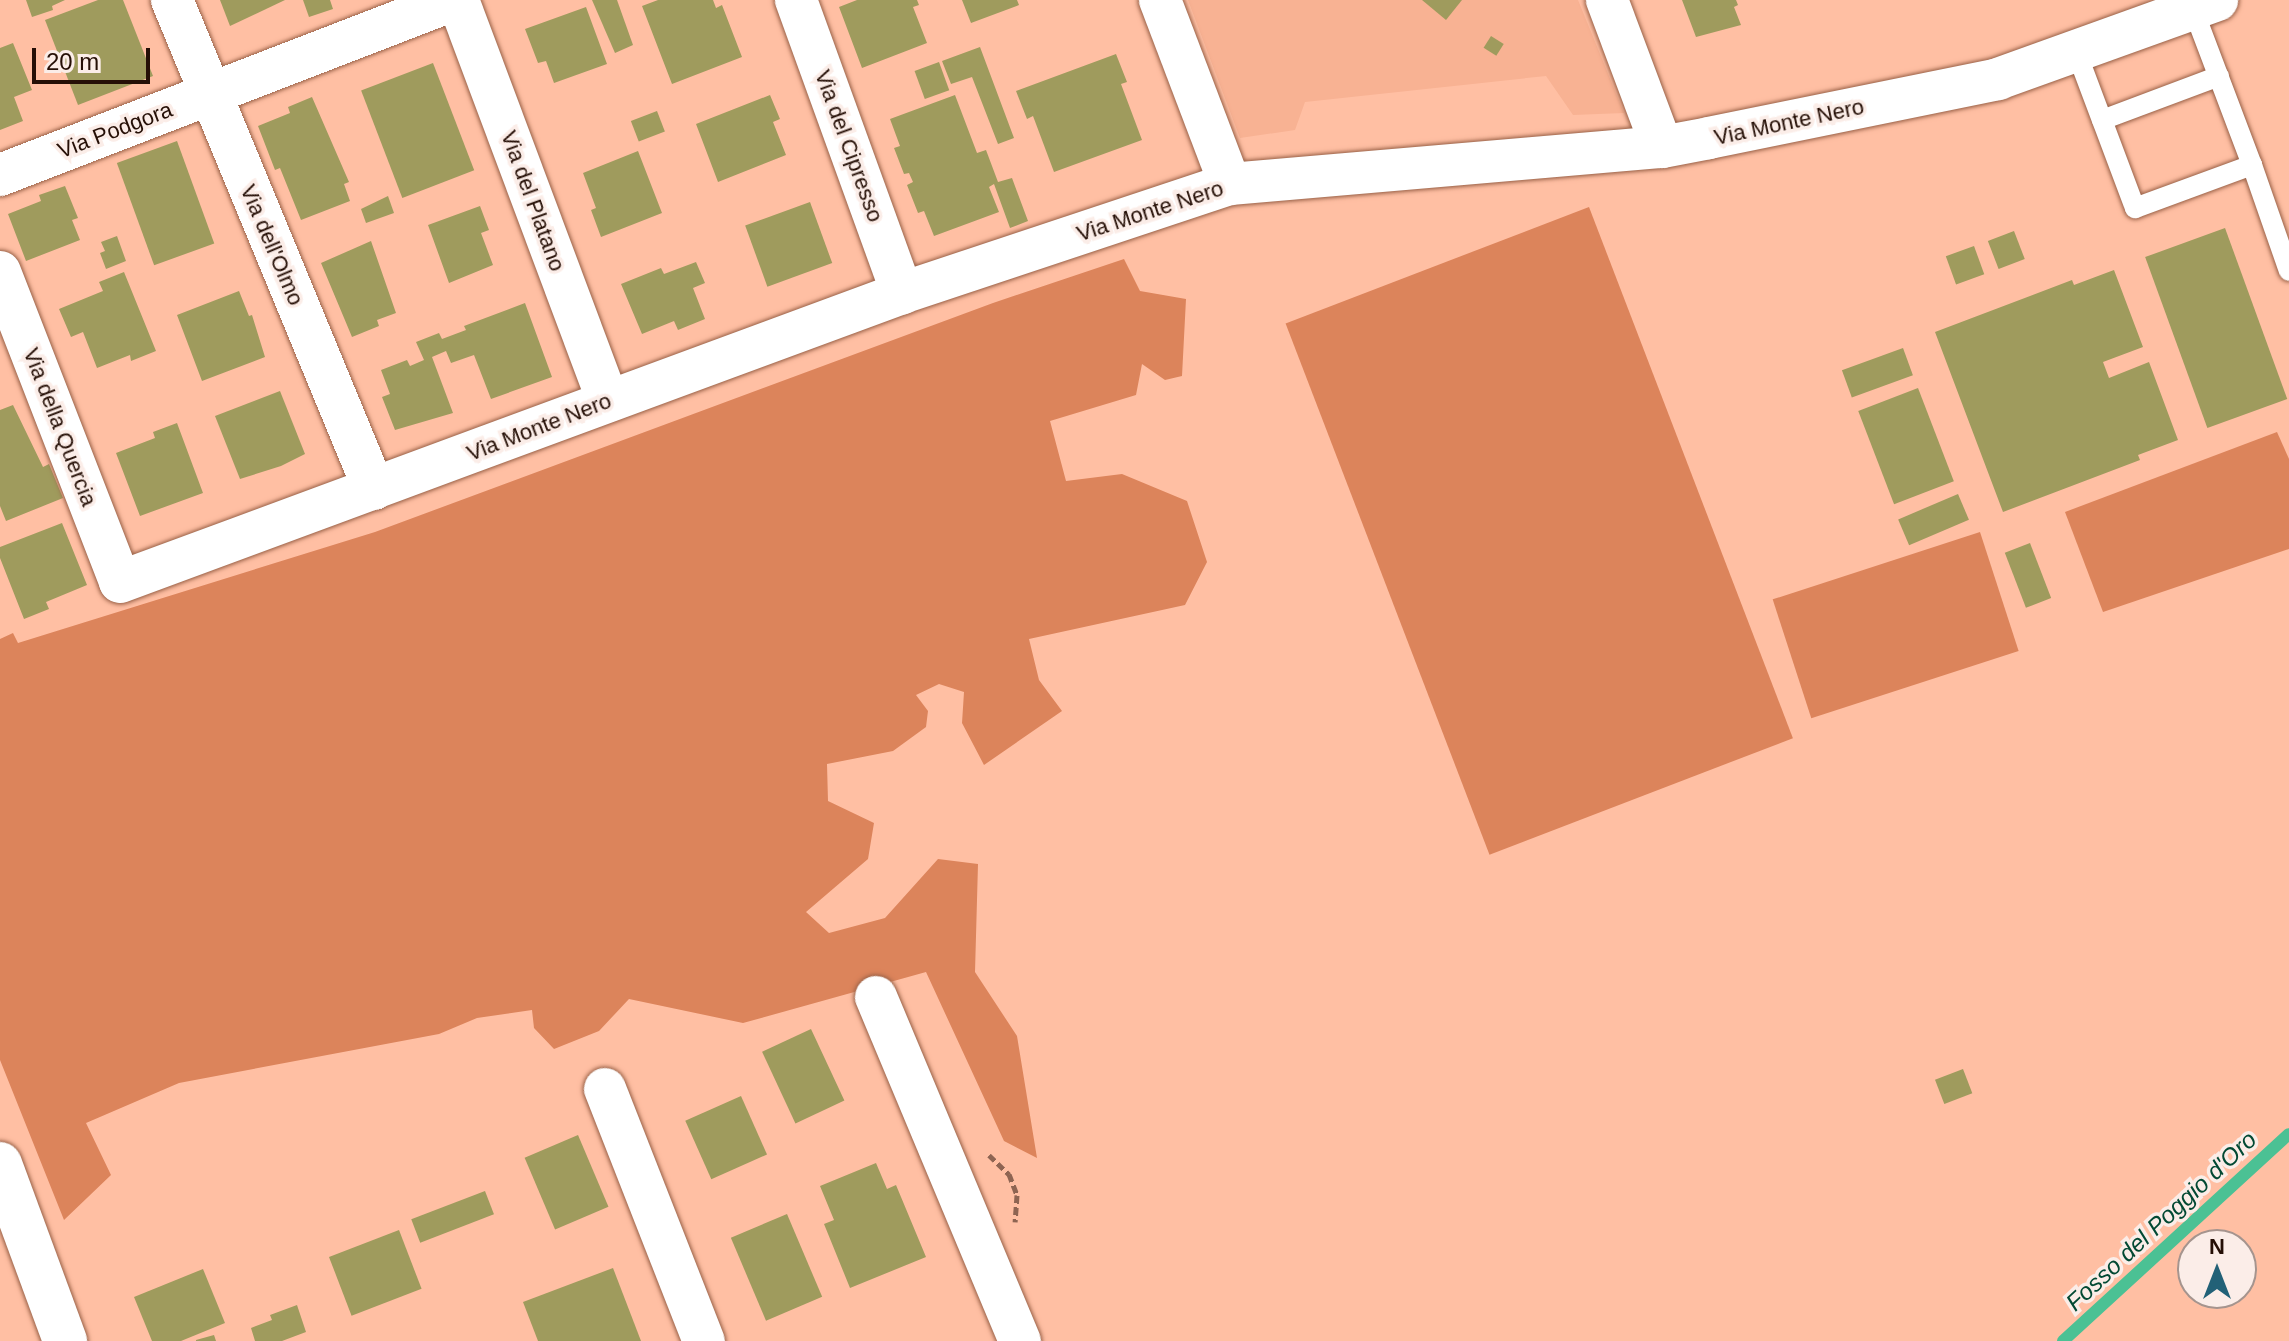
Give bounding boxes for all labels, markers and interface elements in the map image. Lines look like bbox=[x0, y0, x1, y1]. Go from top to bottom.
scale bar bbox=[36, 32, 154, 82]
text: 20 m bbox=[46, 48, 99, 75]
street label: Via del Cipresso bbox=[809, 66, 889, 226]
street label: Via Monte Nero bbox=[1712, 93, 1866, 151]
street label: Via Podgora bbox=[54, 96, 176, 164]
street label: Via del Platano bbox=[495, 127, 571, 275]
street label: Via Monte Nero bbox=[1073, 175, 1227, 247]
street label: Via dell'Olmo bbox=[235, 181, 309, 309]
street label: Via della Quercia bbox=[18, 344, 102, 510]
street label: Via Monte Nero bbox=[463, 387, 615, 467]
water label: Fosso del Poggio d'Oro bbox=[2060, 1125, 2262, 1317]
north arrow bbox=[2177, 1229, 2257, 1309]
text: N bbox=[2209, 1234, 2225, 1259]

